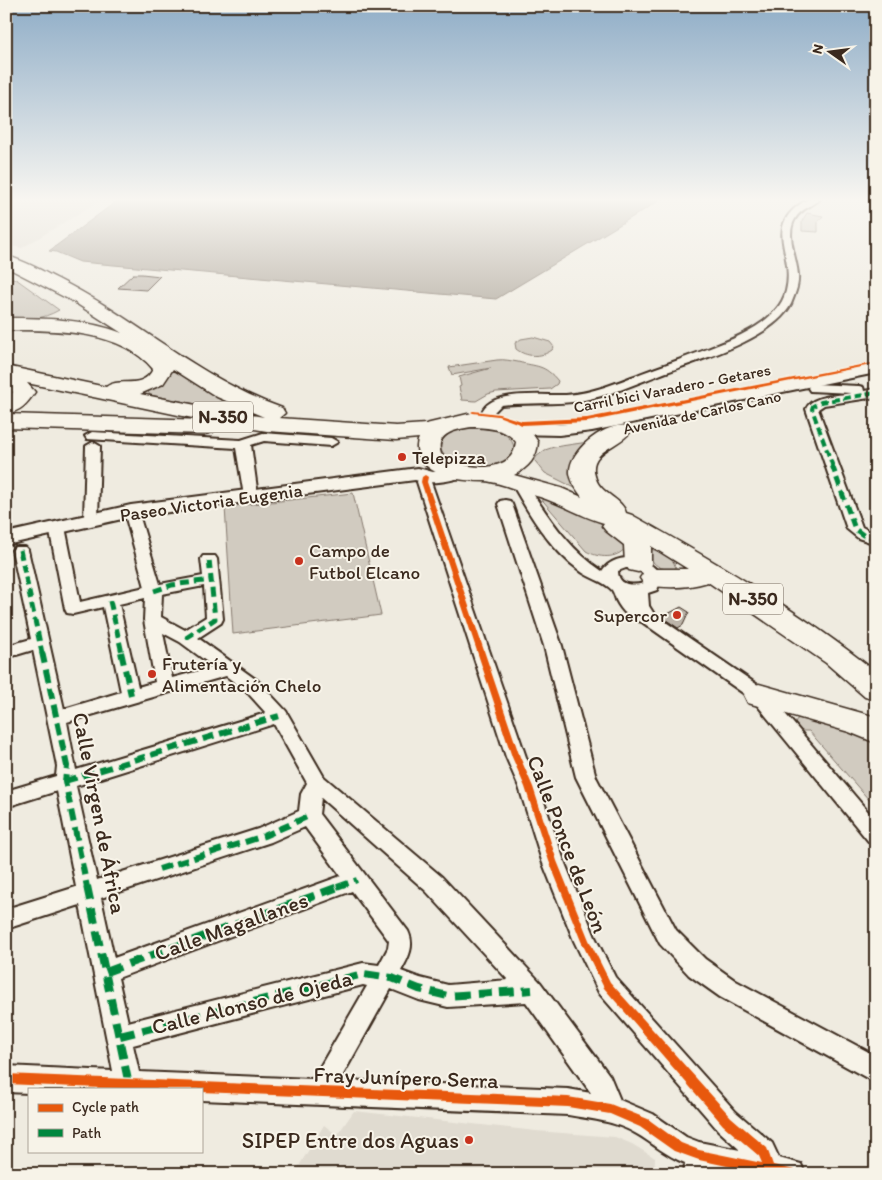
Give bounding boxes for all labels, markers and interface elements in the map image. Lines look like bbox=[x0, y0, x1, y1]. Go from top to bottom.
north arrow bbox=[804, 28, 854, 78]
text: N bbox=[808, 42, 827, 56]
street label: Carril bici Varadero - Getares bbox=[572, 360, 772, 417]
street label: Avenida de Carlos Cano bbox=[621, 386, 783, 439]
road number: N-350 bbox=[193, 402, 253, 432]
place label: Telepizza bbox=[412, 446, 486, 469]
marker: Telepizza bbox=[396, 451, 408, 463]
street label: Paseo Victoria Eugenia bbox=[118, 478, 304, 527]
place label: Campo de Futbol Elcano bbox=[309, 539, 420, 584]
marker: Campo de Futbol Elcano bbox=[293, 555, 305, 567]
road number: N-350 bbox=[723, 584, 783, 614]
place label: Supercor bbox=[593, 604, 667, 627]
marker: Supercor bbox=[671, 609, 683, 621]
place label: Frutería y Alimentación Chelo bbox=[162, 652, 321, 697]
marker: Frutería y Alimentación Chelo bbox=[146, 668, 158, 680]
street label: Calle Virgen de África bbox=[67, 710, 132, 917]
street label: Calle Ponce de León bbox=[521, 752, 614, 937]
street label: Calle Magallanes bbox=[151, 886, 312, 967]
street label: Calle Alonso de Ojeda bbox=[149, 964, 356, 1040]
street label: Fray Junípero Serra bbox=[313, 1061, 500, 1094]
legend bbox=[28, 1088, 202, 1152]
text: Cycle path bbox=[72, 1098, 139, 1116]
text: Path bbox=[72, 1124, 101, 1142]
place label: SIPEP Entre dos Aguas bbox=[242, 1127, 459, 1154]
marker: SIPEP Entre dos Aguas bbox=[463, 1134, 475, 1146]

